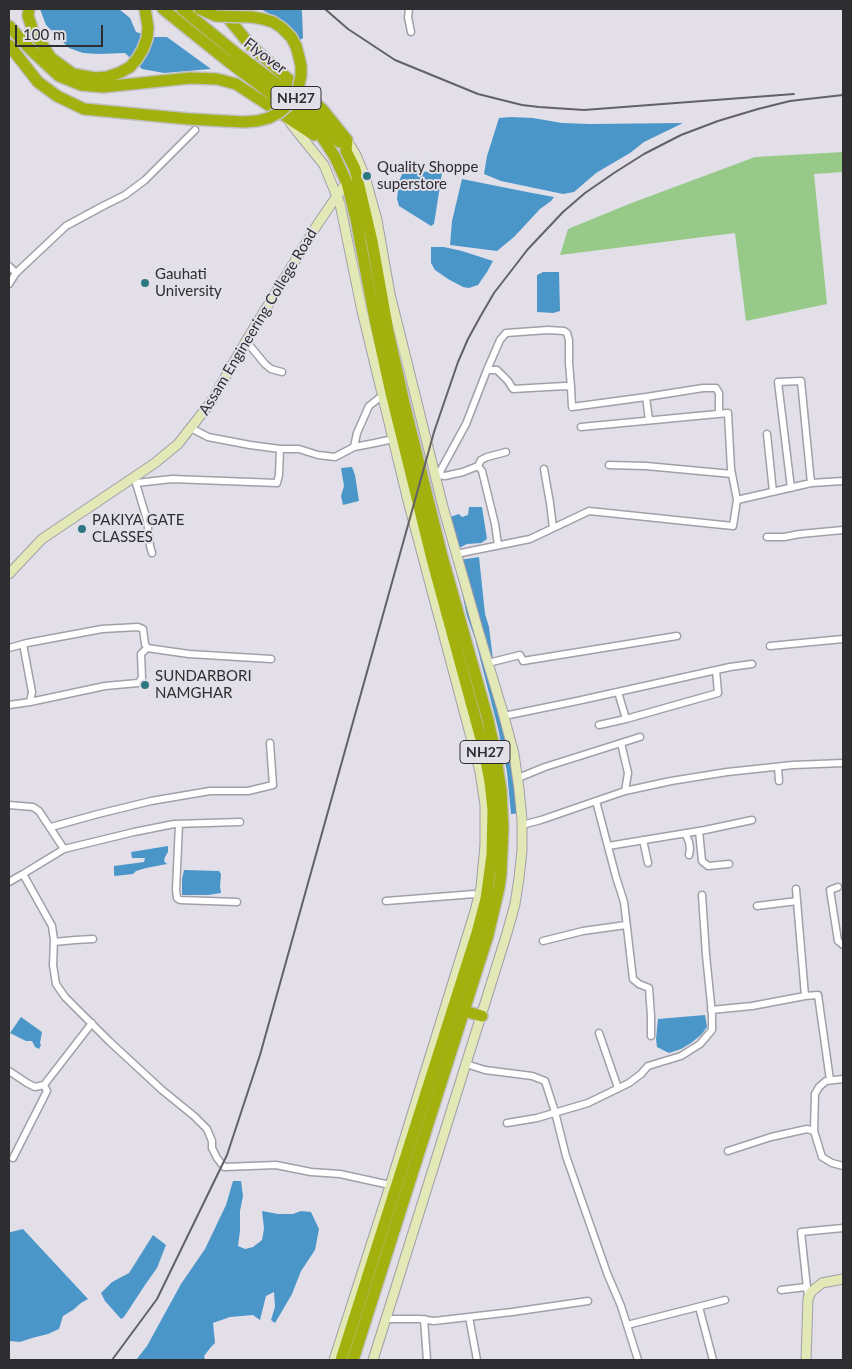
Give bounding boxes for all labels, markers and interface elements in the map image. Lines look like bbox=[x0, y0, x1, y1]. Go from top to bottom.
scale bar bbox=[18, 15, 105, 47]
text: 100 m bbox=[23, 25, 65, 43]
street label: Flyover bbox=[240, 34, 290, 78]
road number: NH27 bbox=[271, 86, 321, 110]
place label: Quality Shoppe superstore bbox=[377, 158, 478, 193]
marker: Quality Shoppe superstore bbox=[361, 170, 373, 182]
street label: Assam Engineering College Road bbox=[195, 225, 321, 419]
place label: Gauhati University bbox=[155, 265, 222, 300]
marker: Gauhati University bbox=[139, 277, 151, 289]
place label: PAKIYA GATE CLASSES bbox=[92, 511, 184, 546]
marker: PAKIYA GATE CLASSES bbox=[76, 523, 88, 535]
place label: SUNDARBORI NAMGHAR bbox=[155, 667, 252, 702]
marker: SUNDARBORI NAMGHAR bbox=[139, 679, 151, 691]
road number: NH27 bbox=[460, 740, 510, 764]

